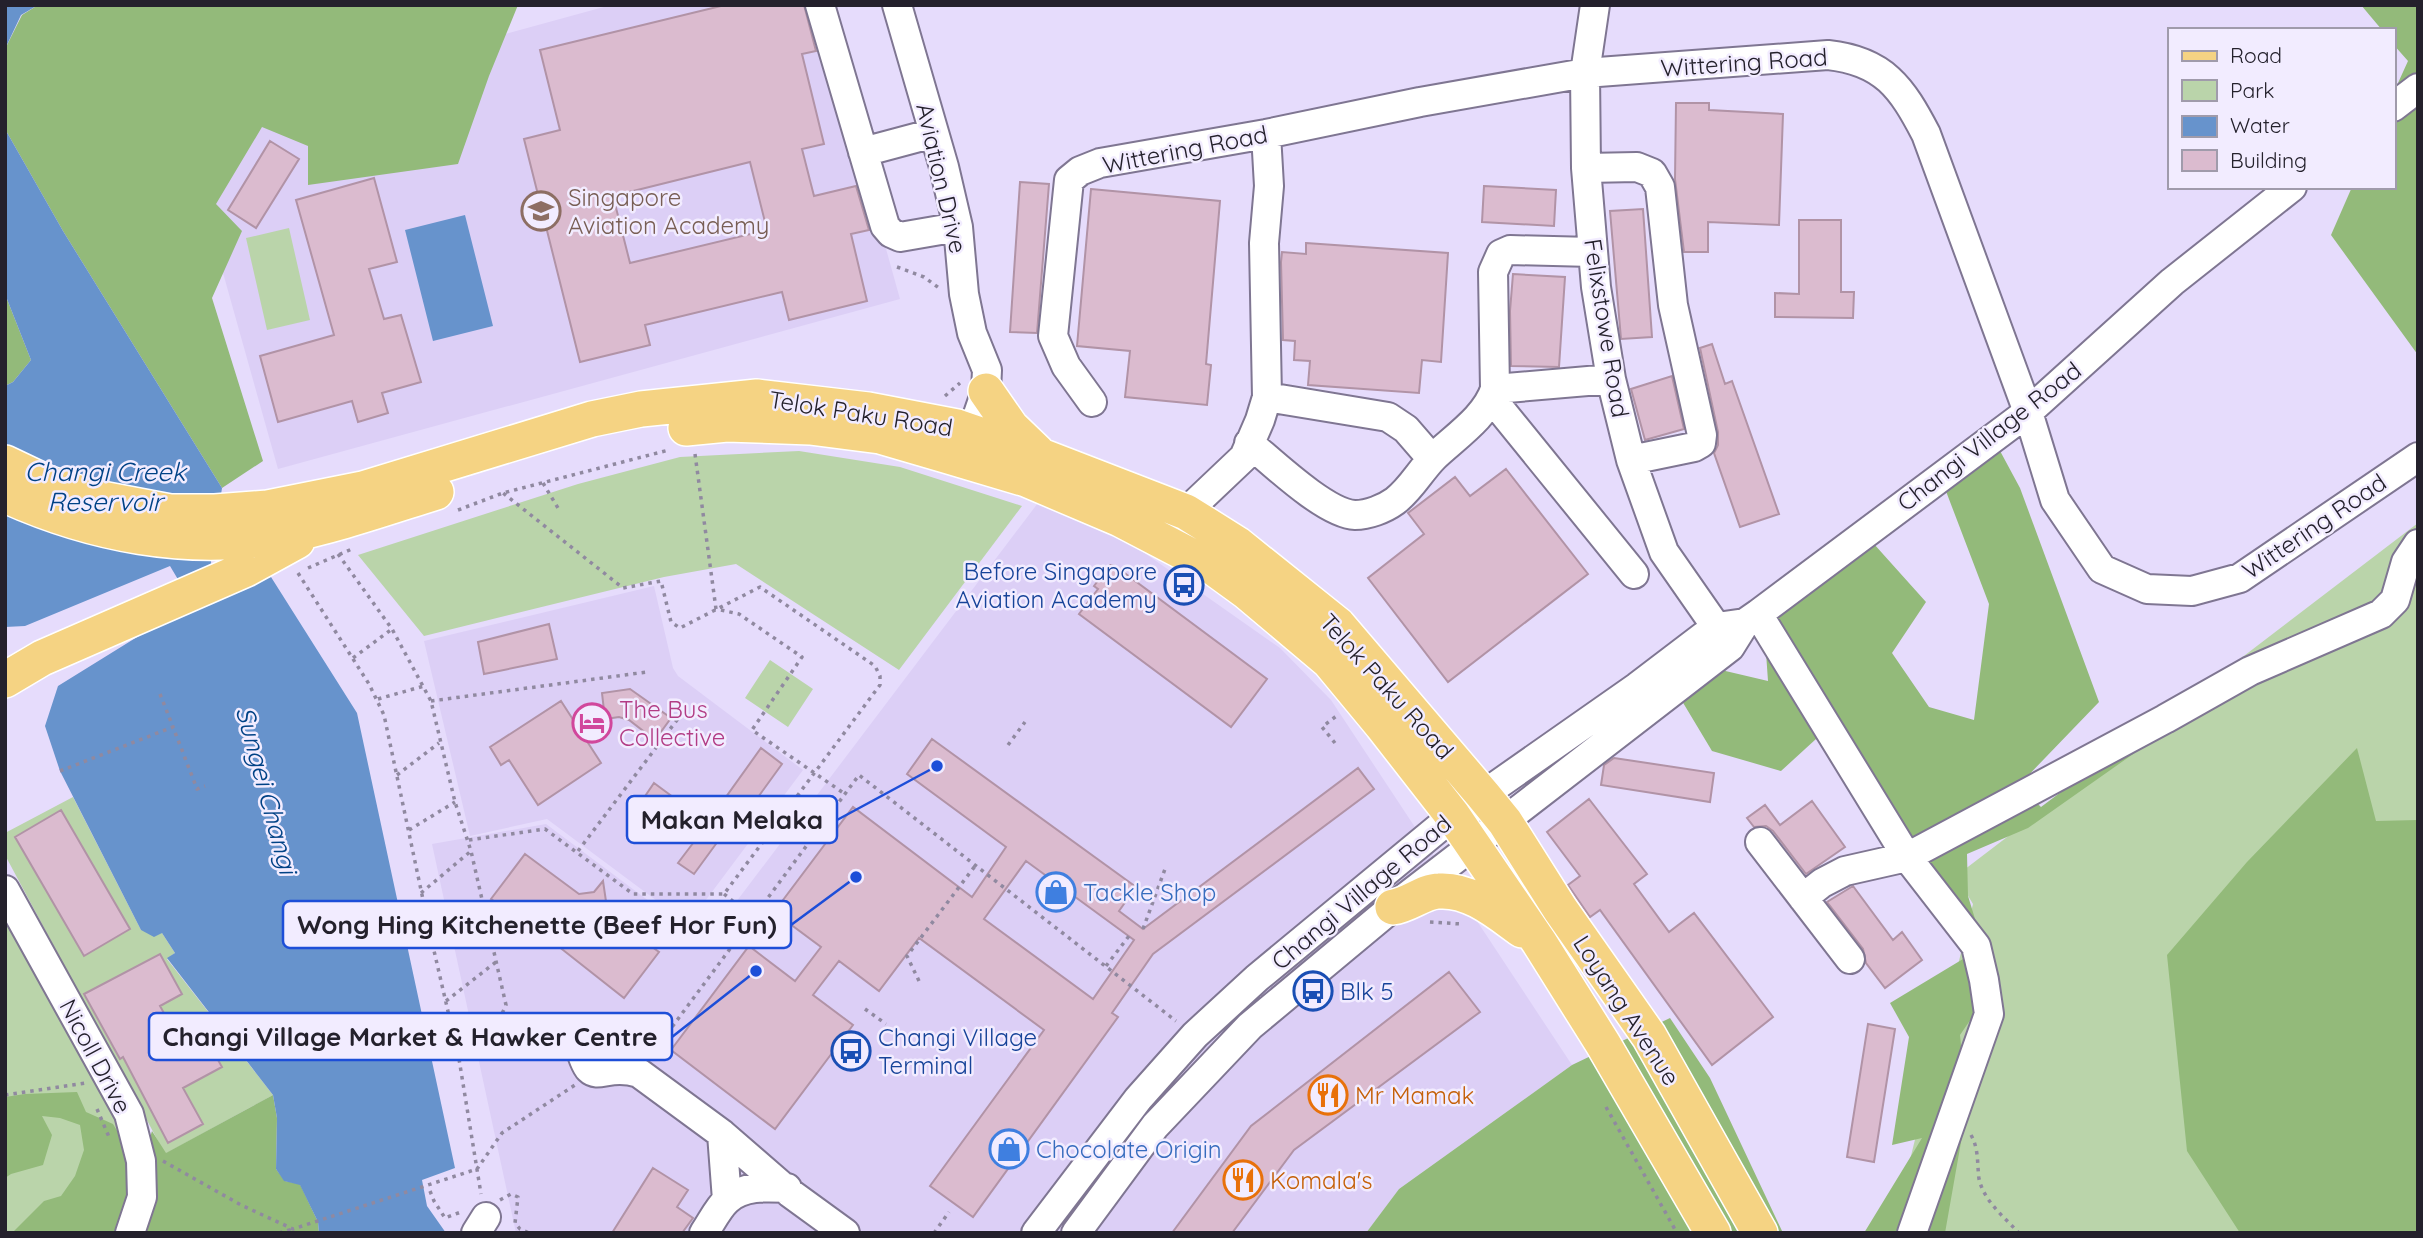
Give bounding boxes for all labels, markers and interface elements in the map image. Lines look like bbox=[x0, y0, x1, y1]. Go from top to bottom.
legend bbox=[2168, 28, 2395, 189]
street label: Wittering Road bbox=[1659, 41, 1829, 83]
text: Road bbox=[2230, 42, 2282, 68]
text: Park bbox=[2230, 77, 2274, 103]
street label: Aviation Drive bbox=[910, 100, 974, 256]
text: Water bbox=[2230, 112, 2290, 138]
street label: Wittering Road bbox=[1100, 118, 1270, 180]
text: Building bbox=[2230, 147, 2307, 173]
place label: Singapore Aviation Academy bbox=[568, 182, 769, 240]
school or university icon: Singapore Aviation Academy bbox=[520, 190, 562, 232]
street label: Felixstowe Road bbox=[1578, 237, 1636, 419]
street label: Changi Village Road bbox=[1891, 355, 2087, 517]
street label: Telok Paku Road bbox=[767, 384, 955, 442]
water label: Changi Creek Reservoir bbox=[24, 455, 188, 518]
street label: Wittering Road bbox=[2236, 467, 2392, 585]
place label: Before Singapore Aviation Academy bbox=[956, 556, 1157, 614]
bus stop icon: Before Singapore Aviation Academy bbox=[1163, 564, 1205, 606]
street label: Telok Paku Road bbox=[1314, 607, 1460, 765]
place label: The Bus Collective bbox=[619, 694, 725, 752]
hotel icon: The Bus Collective bbox=[571, 702, 613, 744]
water label: Sungei Changi bbox=[229, 703, 306, 881]
callout: Makan Melaka bbox=[627, 796, 837, 843]
text: Makan Melaka bbox=[641, 803, 823, 836]
street label: Changi Village Road bbox=[1265, 808, 1457, 976]
shop icon: Tackle Shop bbox=[1035, 871, 1077, 913]
place label: Tackle Shop bbox=[1083, 877, 1216, 907]
callout: Wong Hing Kitchenette (Beef Hor Fun) bbox=[283, 901, 791, 948]
text: Wong Hing Kitchenette (Beef Hor Fun) bbox=[297, 908, 777, 941]
street label: Loyang Avenue bbox=[1567, 929, 1687, 1091]
bus stop icon: Blk 5 bbox=[1292, 970, 1334, 1012]
place label: Blk 5 bbox=[1340, 976, 1394, 1006]
street label: Nicoll Drive bbox=[53, 994, 139, 1118]
callout: Changi Village Market & Hawker Centre bbox=[149, 1013, 672, 1060]
text: Changi Village Market & Hawker Centre bbox=[162, 1020, 658, 1053]
place label: Changi Village Terminal bbox=[878, 1022, 1037, 1080]
bus stop icon: Changi Village Terminal bbox=[830, 1030, 872, 1072]
restaurant icon: Mr Mamak bbox=[1307, 1074, 1349, 1116]
place label: Mr Mamak bbox=[1355, 1080, 1474, 1110]
shop icon: Chocolate Origin bbox=[988, 1128, 1030, 1170]
place label: Chocolate Origin bbox=[1036, 1134, 1222, 1164]
restaurant icon: Komala's bbox=[1222, 1159, 1264, 1201]
place label: Komala's bbox=[1270, 1165, 1373, 1195]

